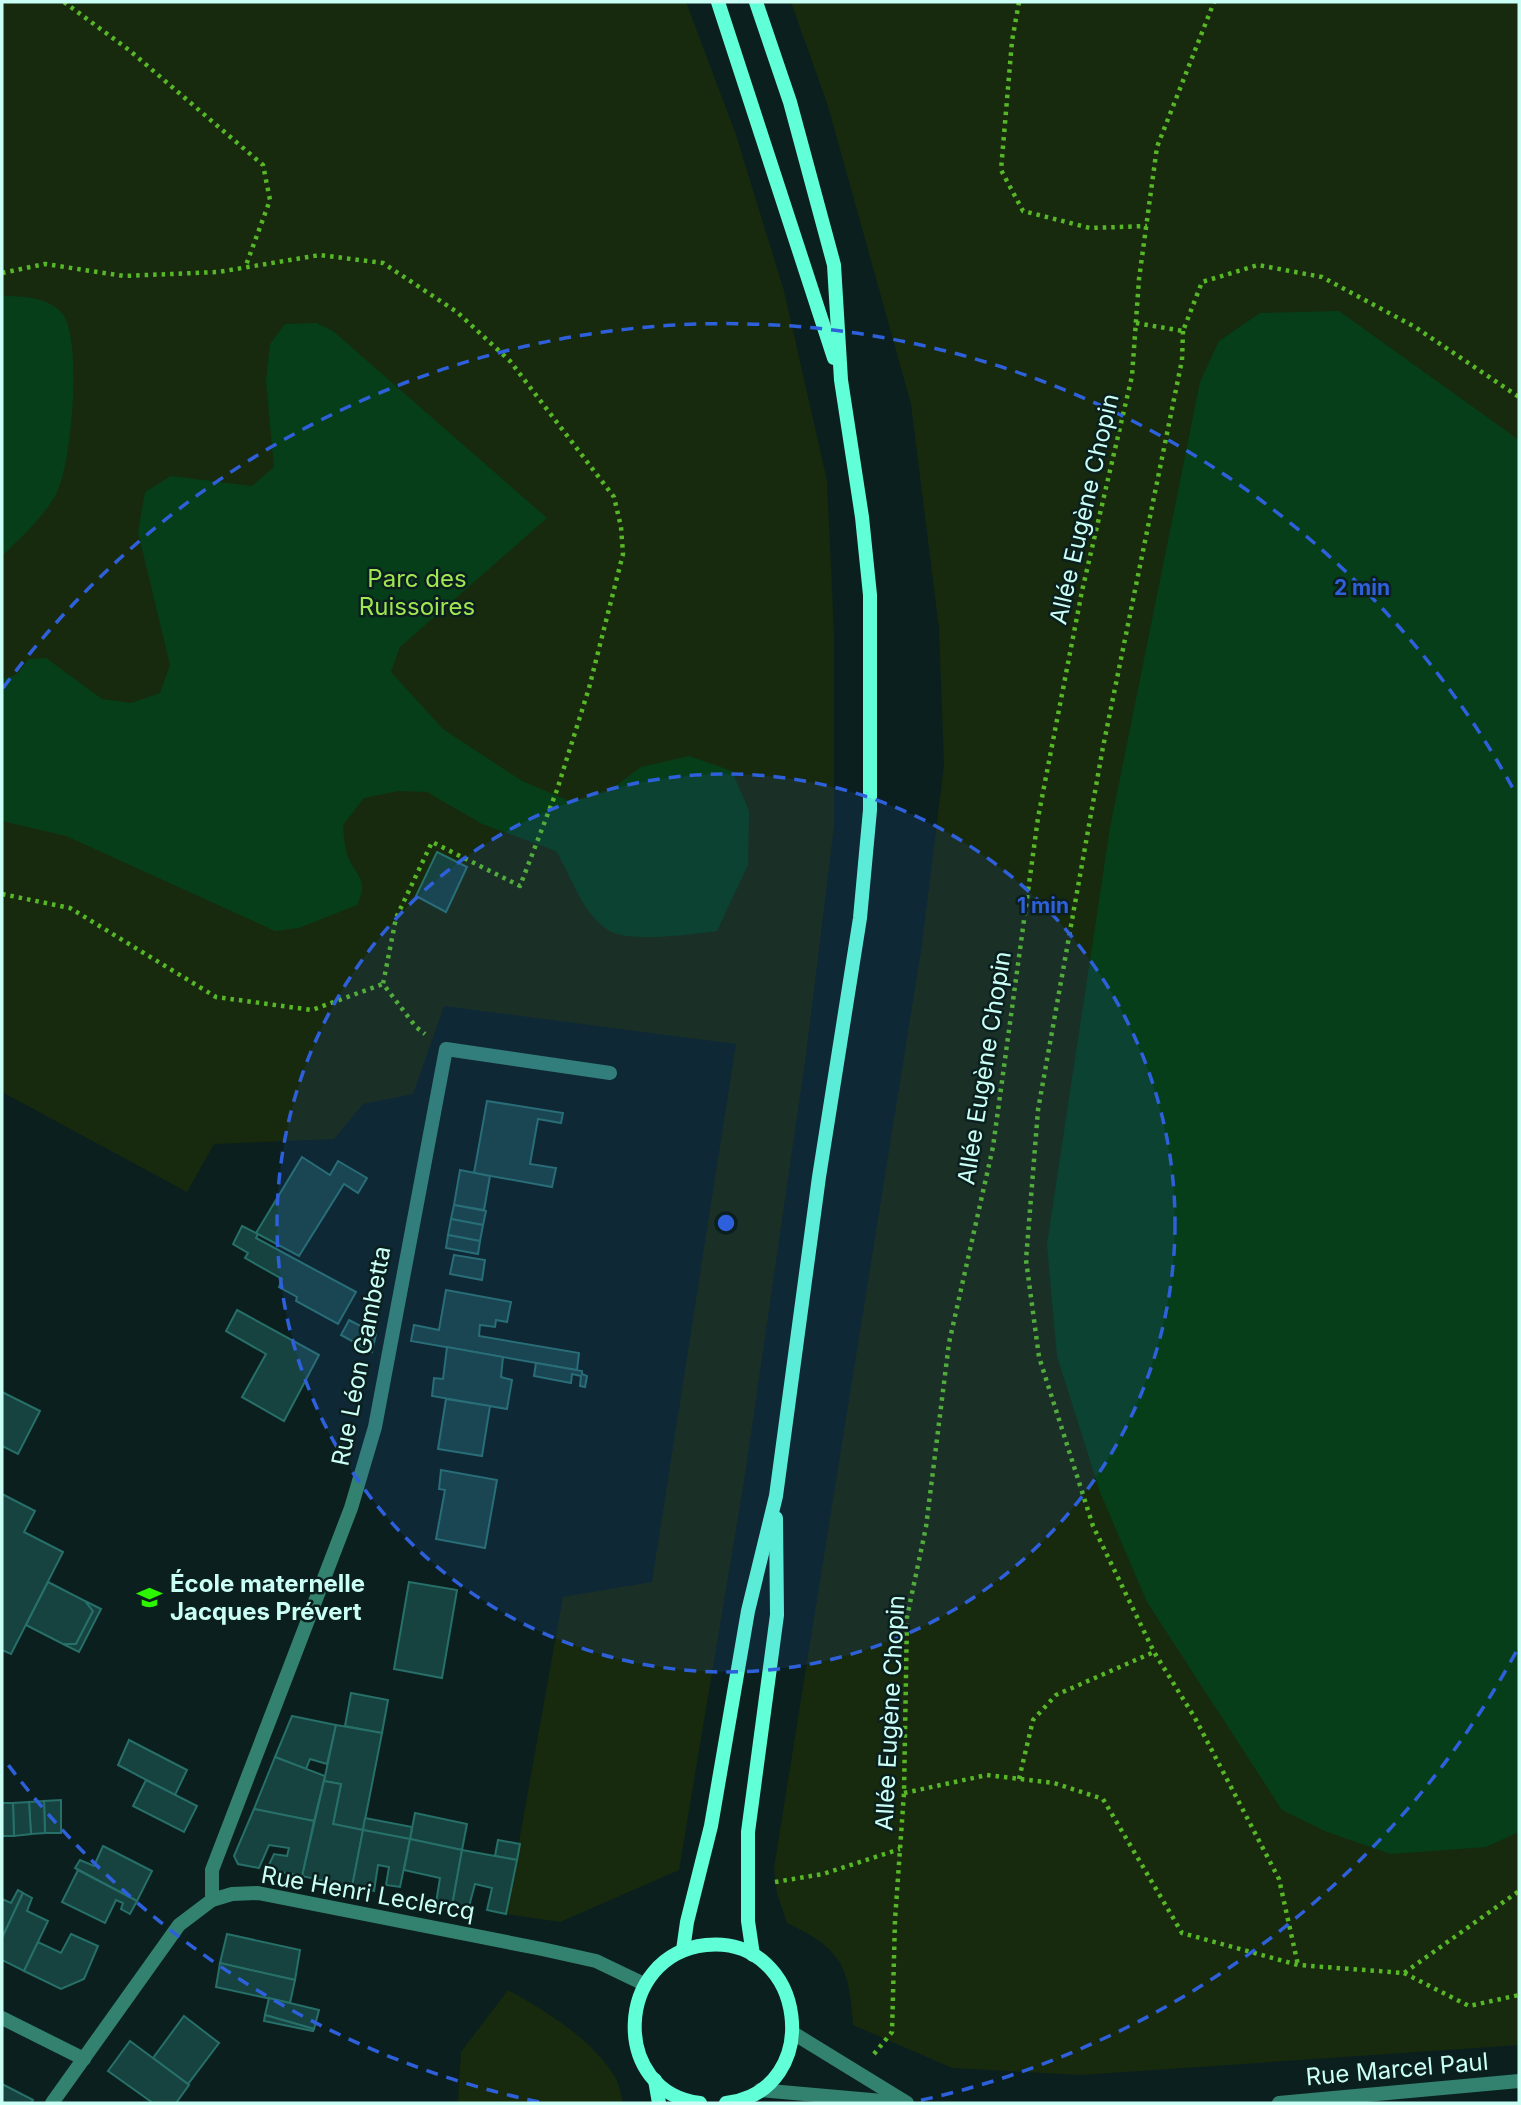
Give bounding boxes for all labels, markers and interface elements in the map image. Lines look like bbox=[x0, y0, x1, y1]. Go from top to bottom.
street label: Allée Eugène Chopin bbox=[1043, 391, 1125, 627]
park label: Parc des Ruissoires bbox=[359, 564, 475, 621]
text: 2 min bbox=[1334, 575, 1390, 600]
text: 1 min bbox=[1017, 893, 1069, 918]
street label: Allée Eugène Chopin bbox=[951, 949, 1017, 1187]
centre of rings bbox=[714, 1211, 738, 1235]
street label: Rue Léon Gambetta bbox=[325, 1244, 397, 1468]
place label: École maternelle Jacques Prévert bbox=[170, 1569, 365, 1626]
school or university icon: École maternelle Jacques Prévert bbox=[136, 1583, 164, 1611]
street label: Allée Eugène Chopin bbox=[869, 1594, 911, 1832]
street label: Rue Henri Leclercq bbox=[259, 1860, 477, 1926]
street label: Rue Marcel Paul bbox=[1304, 2047, 1490, 2091]

